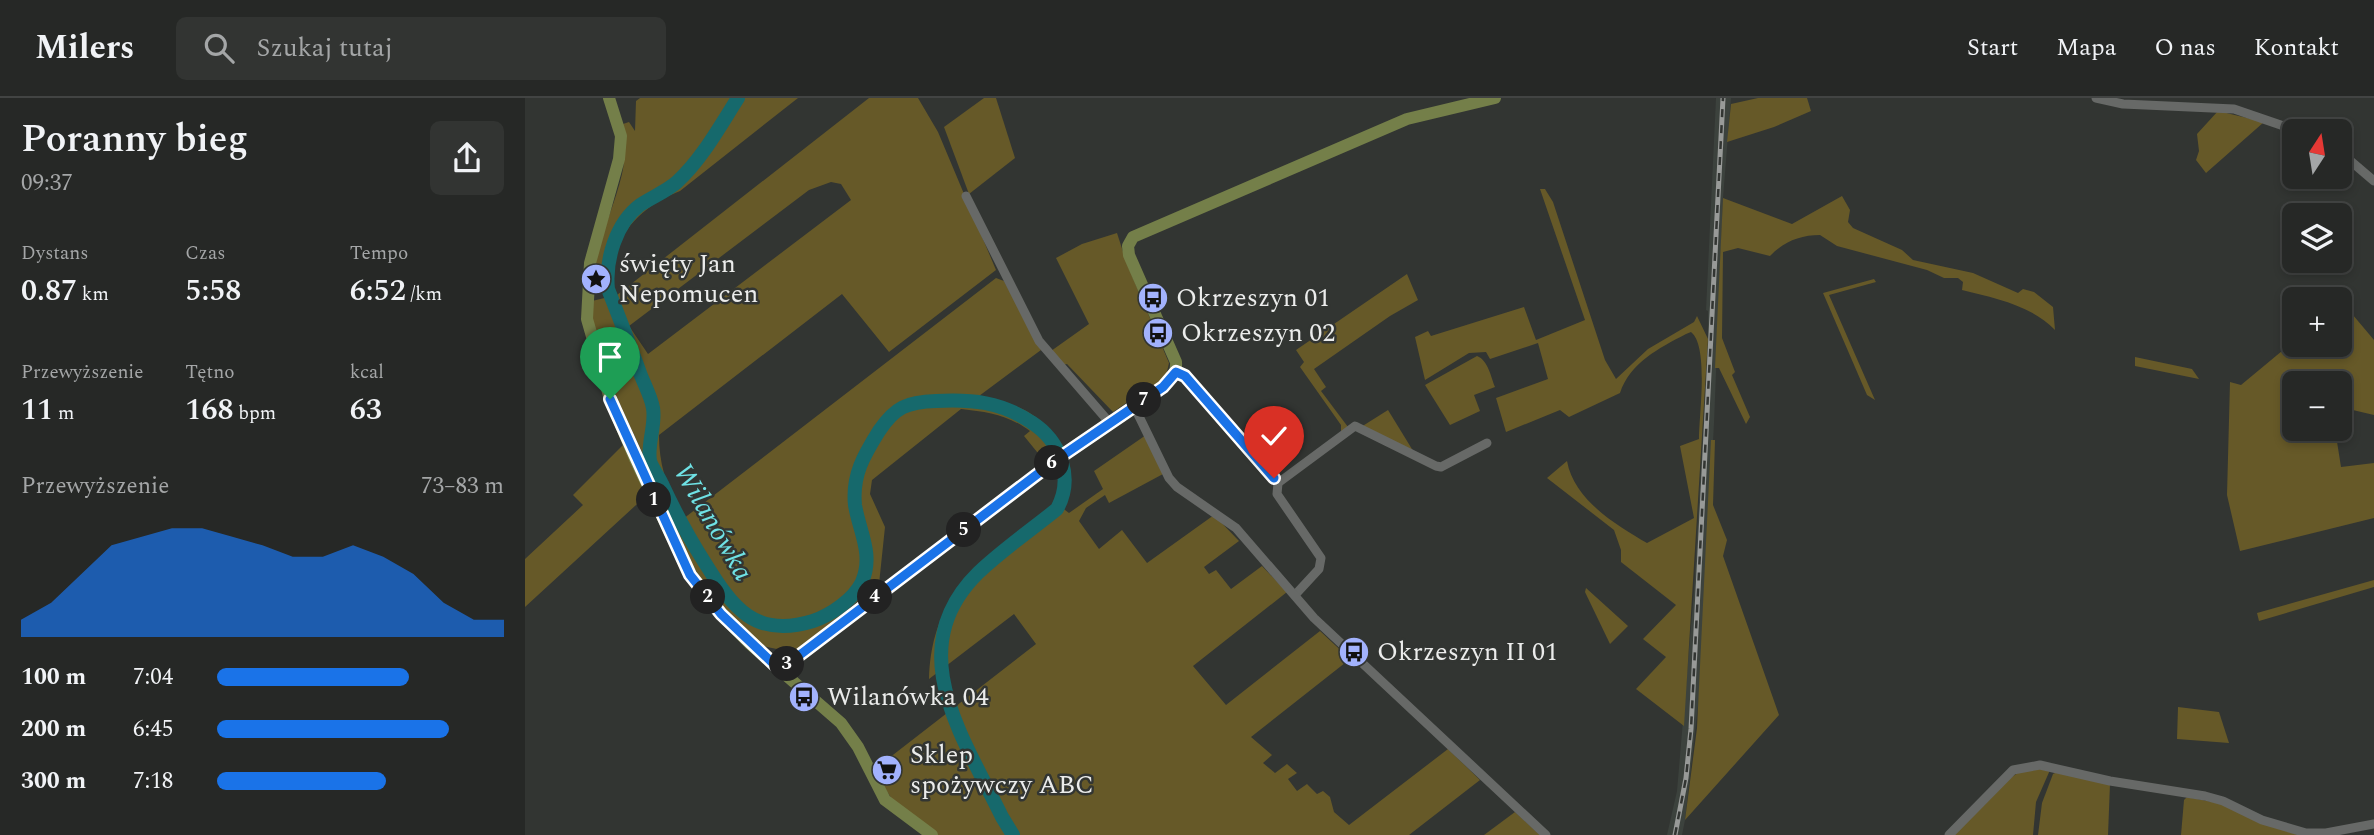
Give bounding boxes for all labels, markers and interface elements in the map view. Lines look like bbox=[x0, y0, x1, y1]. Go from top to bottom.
search box bbox=[176, 17, 666, 80]
text: Milers bbox=[35, 23, 134, 73]
text: Szukaj tutaj bbox=[256, 28, 393, 68]
icon: search bbox=[200, 29, 238, 67]
text: Start bbox=[1967, 30, 2018, 66]
text: Mapa bbox=[2056, 30, 2116, 66]
text: O nas bbox=[2154, 30, 2216, 66]
text: Kontakt bbox=[2254, 30, 2339, 66]
text: Poranny bieg bbox=[21, 111, 248, 169]
north arrow bbox=[2282, 119, 2352, 189]
map controls bbox=[2282, 119, 2352, 441]
button: share bbox=[430, 121, 504, 195]
text: 09:37 bbox=[21, 166, 73, 201]
button: layers bbox=[2282, 203, 2352, 273]
text: Dystans bbox=[21, 239, 89, 268]
text: Czas bbox=[185, 239, 225, 268]
text: Tempo bbox=[350, 239, 408, 268]
place label: święty Jan Nepomucen bbox=[619, 244, 758, 314]
place icon: święty Jan Nepomucen bbox=[579, 262, 613, 296]
text: 0.87 bbox=[21, 268, 77, 314]
text: 5:58 bbox=[185, 268, 241, 314]
text: 6:52 bbox=[350, 268, 406, 314]
place label: Okrzeszyn 01 bbox=[1176, 278, 1330, 318]
text: km bbox=[77, 280, 109, 309]
text: /km bbox=[406, 280, 442, 309]
bus stop icon: Okrzeszyn 01 bbox=[1136, 281, 1170, 315]
button: + bbox=[2282, 287, 2352, 357]
place label: Okrzeszyn 02 bbox=[1181, 313, 1335, 353]
bus stop icon: Okrzeszyn 02 bbox=[1141, 316, 1175, 350]
pin bbox=[580, 327, 640, 399]
icon: arrive bbox=[591, 338, 629, 376]
text: Przewyższenie bbox=[21, 358, 144, 387]
text: Tętno bbox=[185, 358, 235, 387]
text: kcal bbox=[350, 358, 384, 387]
button: − bbox=[2282, 371, 2352, 441]
pin: 7 bbox=[1127, 382, 1161, 418]
text: 7 bbox=[1138, 385, 1149, 414]
text: 11 bbox=[21, 387, 53, 433]
text: 168 bbox=[185, 387, 234, 433]
text: 63 bbox=[350, 387, 382, 433]
text: m bbox=[53, 399, 74, 428]
text: bpm bbox=[234, 399, 276, 428]
pin bbox=[1244, 406, 1304, 478]
icon: check bbox=[1255, 417, 1293, 455]
pin: 6 bbox=[1035, 446, 1069, 480]
text: 6 bbox=[1046, 448, 1057, 477]
water label: Wilanówka bbox=[662, 455, 764, 589]
text: Przewyższenie bbox=[21, 469, 169, 504]
text: 73–83 m bbox=[421, 469, 504, 504]
pin: 1 bbox=[636, 482, 671, 518]
text: 1 bbox=[648, 485, 659, 514]
pin: 5 bbox=[947, 512, 982, 548]
text: 5 bbox=[958, 515, 969, 544]
pin: 2 bbox=[691, 580, 725, 614]
pin: 4 bbox=[857, 580, 893, 614]
text: 2 bbox=[702, 582, 713, 611]
text: 4 bbox=[869, 582, 880, 611]
place label: Okrzeszyn II 01 bbox=[1377, 632, 1558, 672]
bus stop icon: Okrzeszyn II 01 bbox=[1337, 635, 1371, 669]
pin: 3 bbox=[769, 646, 805, 682]
text: 3 bbox=[781, 649, 792, 678]
text: 100 m bbox=[21, 660, 86, 695]
text: 7:04 bbox=[133, 660, 173, 695]
place label: Wilanówka 04 bbox=[827, 677, 989, 717]
bus stop icon: Wilanówka 04 bbox=[787, 680, 821, 714]
text: 200 m bbox=[21, 712, 86, 747]
text: 6:45 bbox=[133, 712, 173, 747]
place label: Sklep spożywczy ABC bbox=[910, 735, 1094, 805]
supermarket icon: Sklep spożywczy ABC bbox=[870, 753, 904, 787]
text: 300 m bbox=[21, 764, 86, 799]
text: 7:18 bbox=[133, 764, 173, 799]

